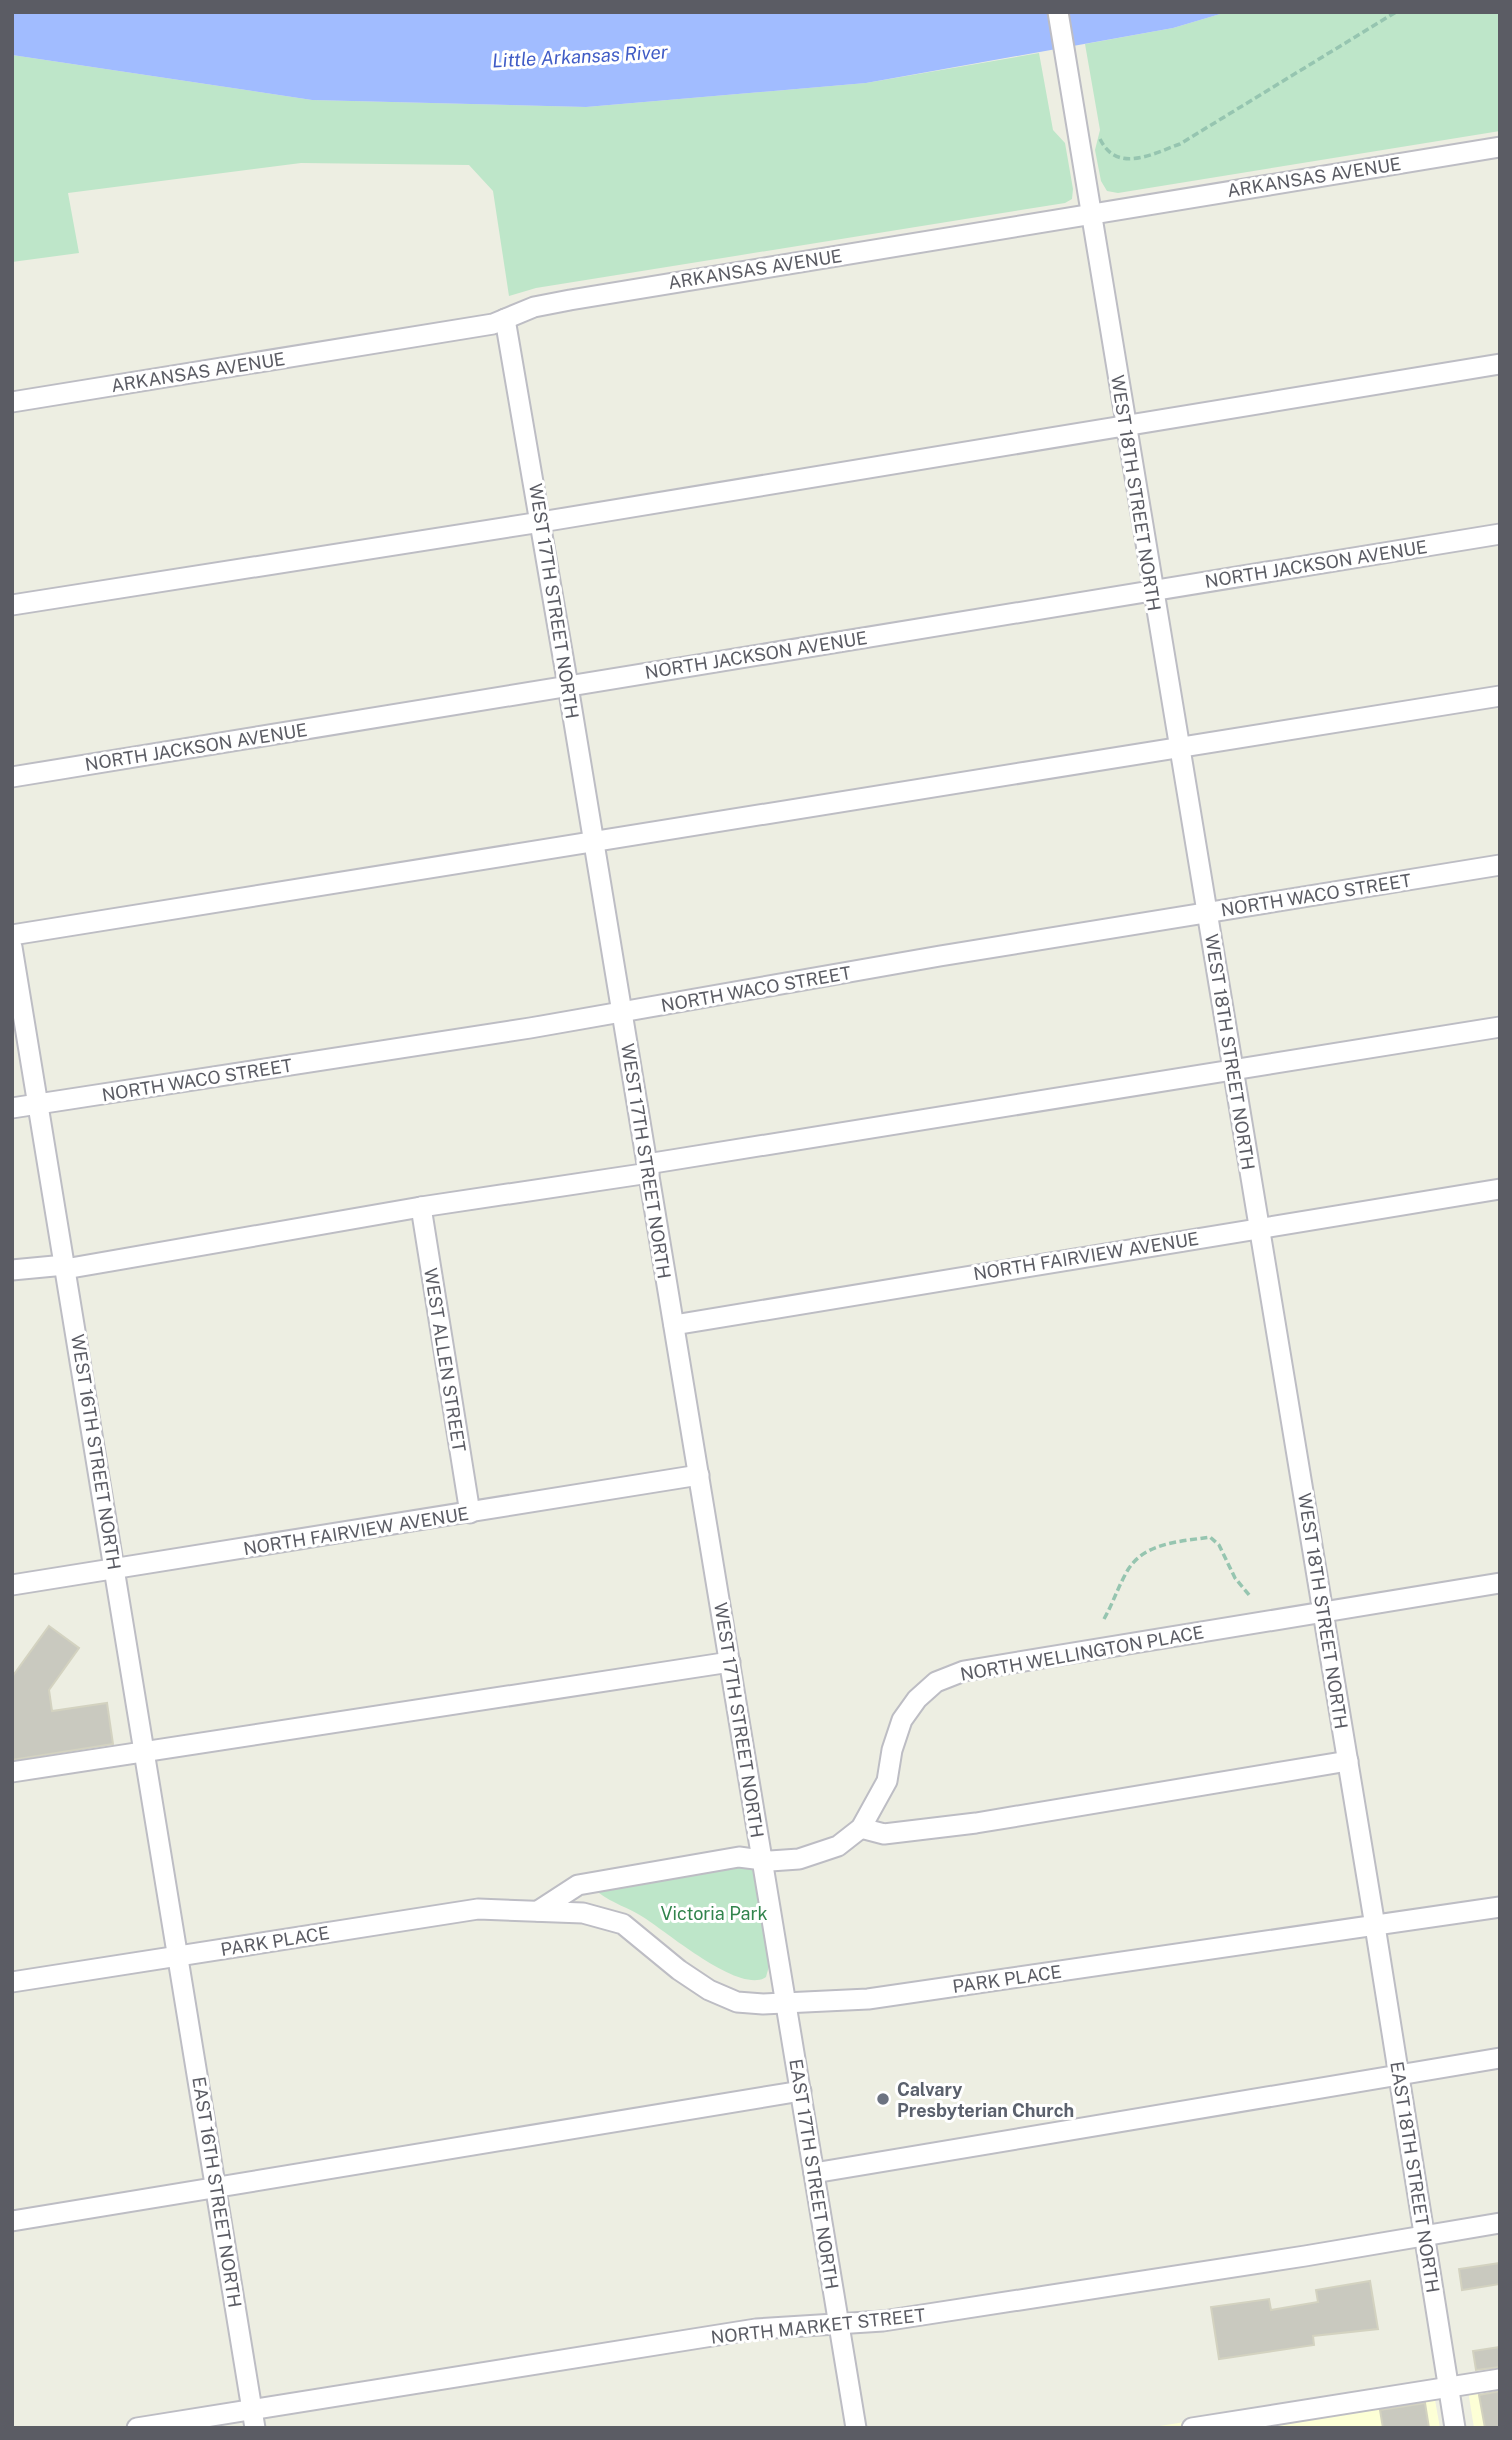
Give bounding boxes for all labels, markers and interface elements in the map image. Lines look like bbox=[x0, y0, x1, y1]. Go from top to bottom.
water label: Little Arkansas River bbox=[492, 40, 669, 72]
street label: ARKANSAS AVENUE bbox=[1225, 153, 1403, 201]
street label: ARKANSAS AVENUE bbox=[666, 245, 844, 293]
street label: ARKANSAS AVENUE bbox=[109, 348, 287, 396]
street label: WEST 18TH STREET NORTH bbox=[1107, 373, 1165, 613]
street label: WEST 17TH STREET NORTH bbox=[525, 482, 583, 720]
street label: NORTH JACKSON AVENUE bbox=[1203, 536, 1429, 592]
street label: NORTH JACKSON AVENUE bbox=[643, 627, 869, 683]
street label: NORTH JACKSON AVENUE bbox=[83, 719, 309, 775]
street label: NORTH WACO STREET bbox=[1219, 870, 1413, 920]
street label: WEST 18TH STREET NORTH bbox=[1201, 932, 1259, 1172]
street label: NORTH WACO STREET bbox=[659, 962, 853, 1016]
street label: WEST 17TH STREET NORTH bbox=[617, 1042, 675, 1280]
street label: NORTH WACO STREET bbox=[100, 1055, 294, 1105]
street label: NORTH FAIRVIEW AVENUE bbox=[972, 1228, 1200, 1284]
street label: WEST ALLEN STREET bbox=[420, 1266, 470, 1454]
street label: WEST 16TH STREET NORTH bbox=[67, 1333, 125, 1571]
street label: WEST 18TH STREET NORTH bbox=[1294, 1491, 1352, 1731]
street label: NORTH FAIRVIEW AVENUE bbox=[242, 1503, 470, 1559]
street label: WEST 17TH STREET NORTH bbox=[710, 1601, 768, 1839]
street label: NORTH WELLINGTON PLACE bbox=[958, 1621, 1206, 1685]
park label: Victoria Park bbox=[660, 1903, 768, 1924]
street label: PARK PLACE bbox=[219, 1922, 331, 1960]
street label: PARK PLACE bbox=[951, 1961, 1063, 1997]
street label: EAST 17TH STREET NORTH bbox=[785, 2057, 843, 2291]
street label: EAST 18TH STREET NORTH bbox=[1386, 2060, 1444, 2294]
street label: EAST 16TH STREET NORTH bbox=[188, 2075, 246, 2309]
place label: Calvary Presbyterian Church bbox=[897, 2079, 1074, 2121]
marker: Calvary Presbyterian Church bbox=[875, 2091, 891, 2107]
street label: NORTH MARKET STREET bbox=[710, 2304, 927, 2348]

